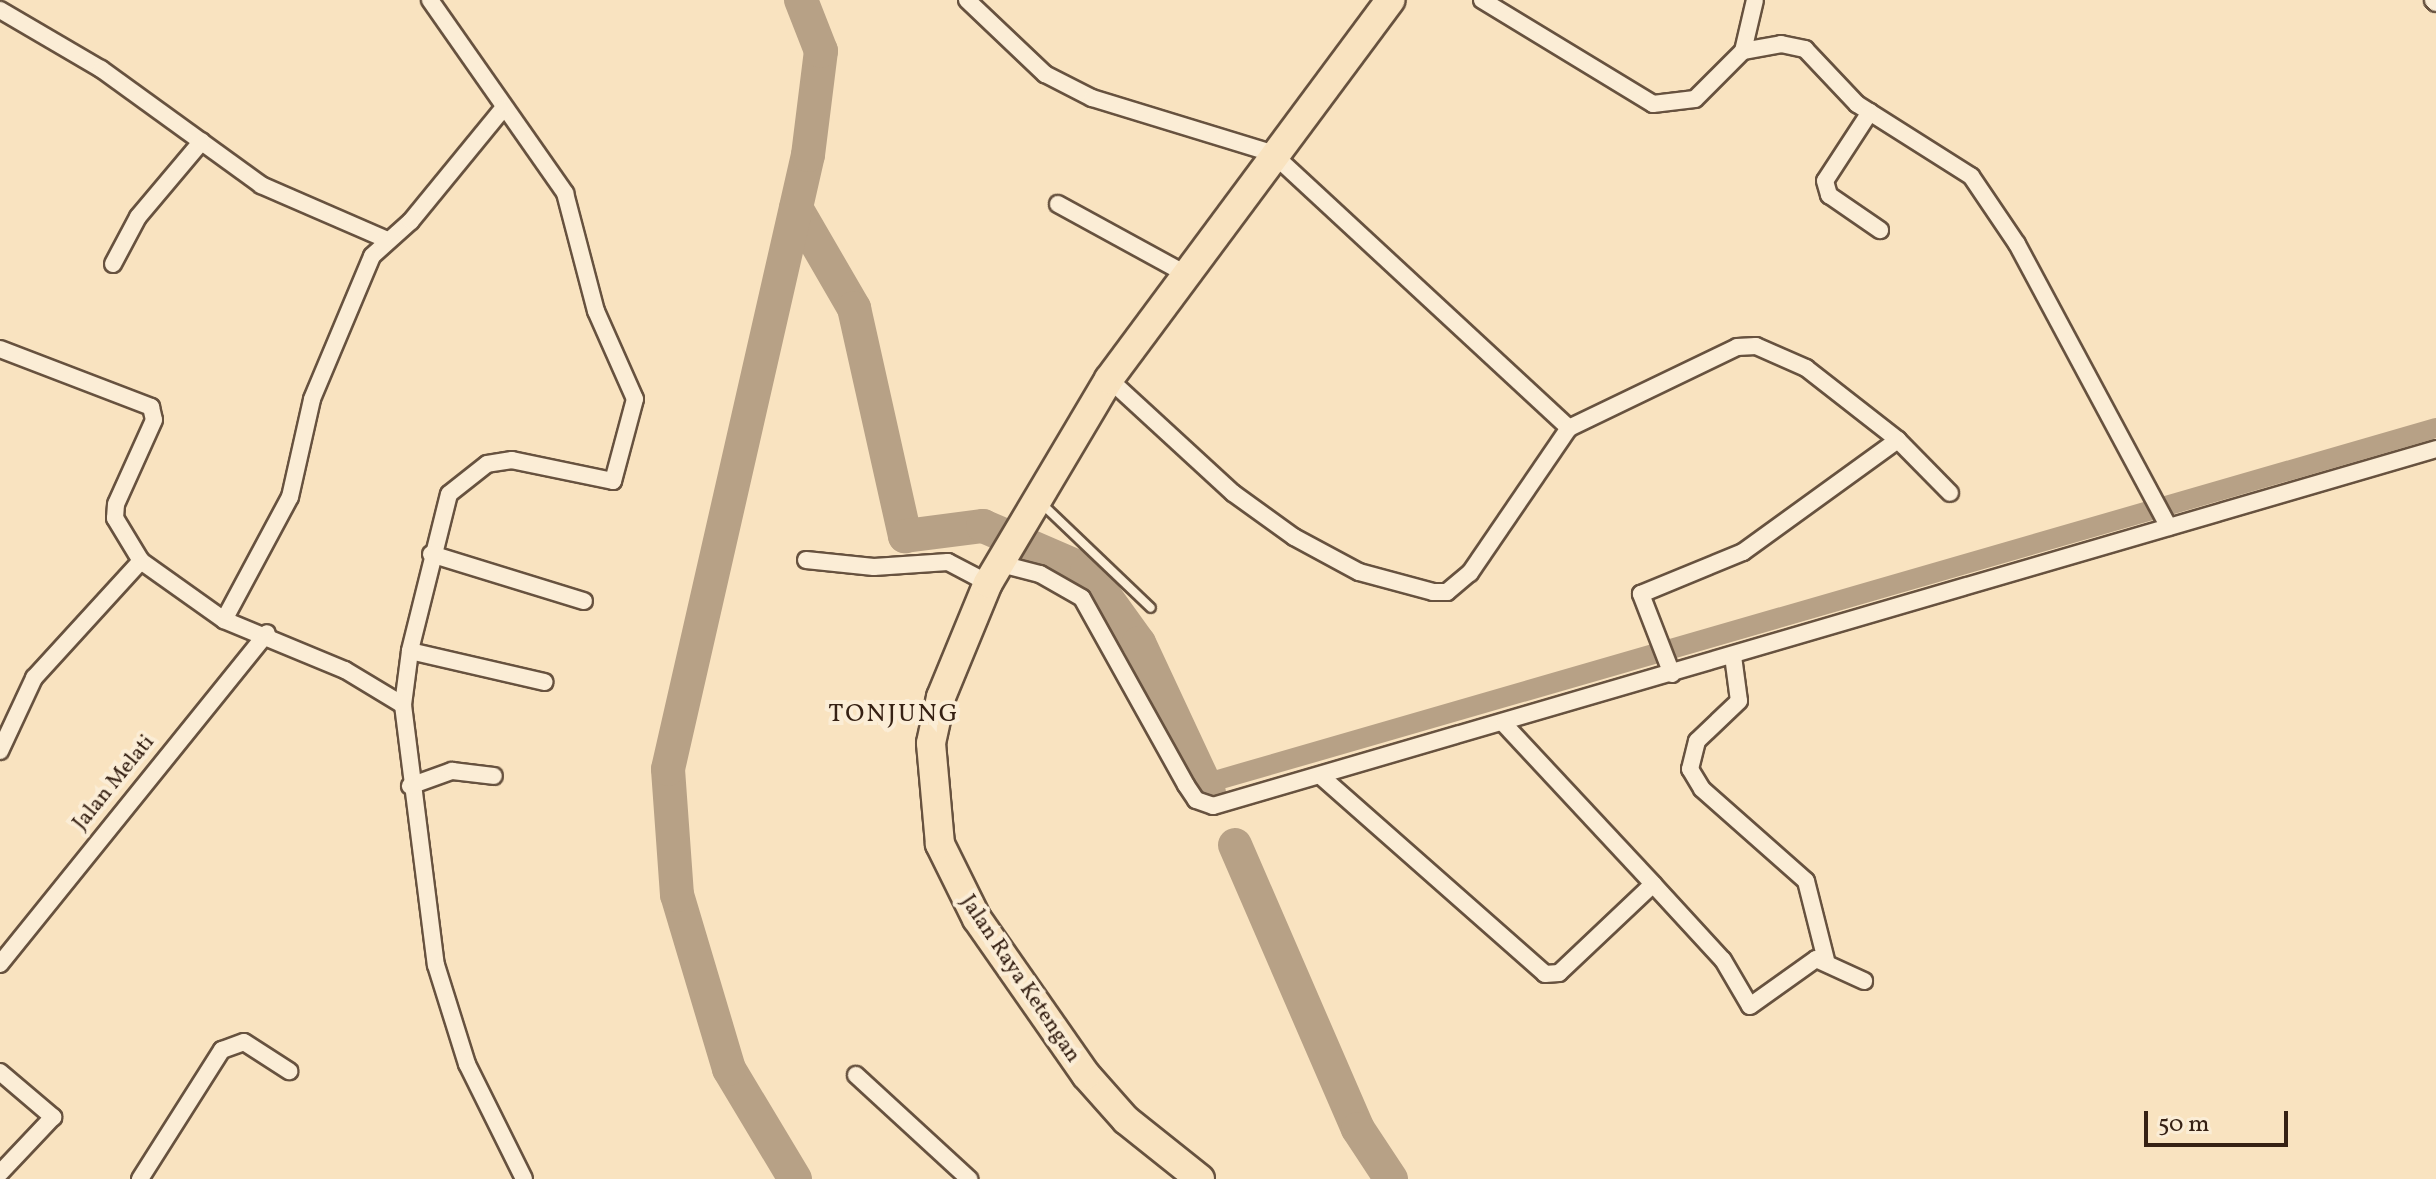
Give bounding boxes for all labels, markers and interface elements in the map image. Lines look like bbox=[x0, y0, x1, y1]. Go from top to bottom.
district label: TONJUNG bbox=[828, 699, 960, 731]
street label: Jalan Melati bbox=[67, 730, 161, 836]
street label: Jalan Raya Ketengan bbox=[954, 890, 1086, 1068]
scale bar bbox=[2148, 1095, 2292, 1145]
text: 50 m bbox=[2158, 1108, 2210, 1142]

